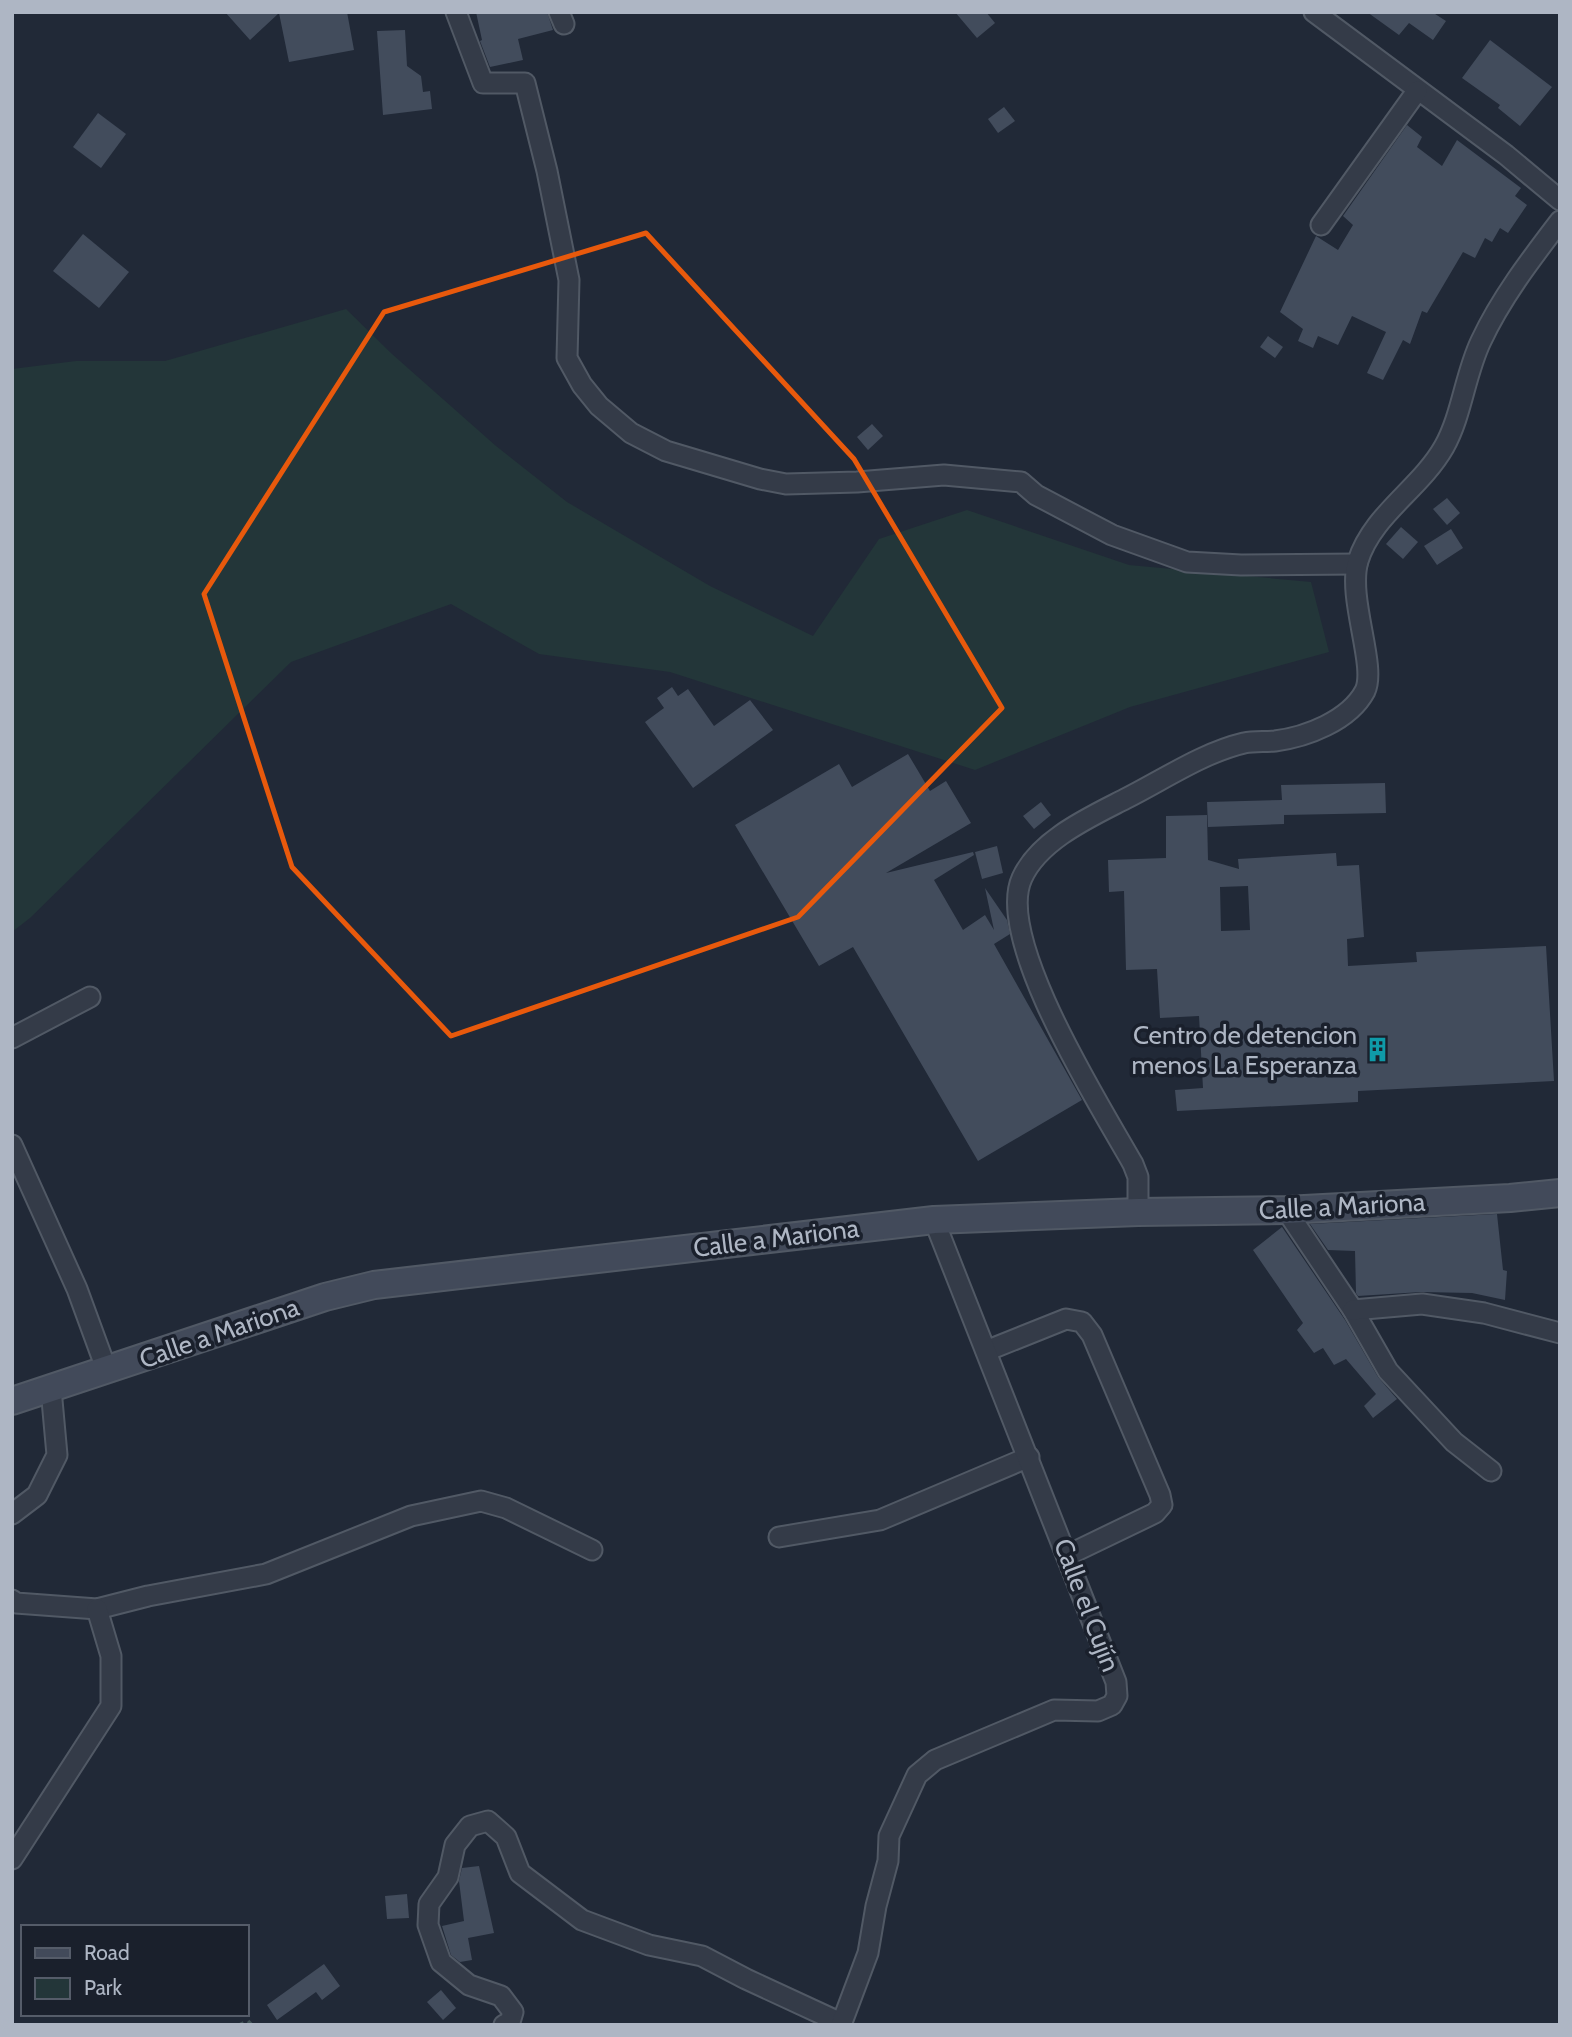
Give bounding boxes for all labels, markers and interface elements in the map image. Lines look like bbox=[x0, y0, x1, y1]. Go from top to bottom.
place label: Centro de detencion menos La Esperanza bbox=[1131, 1019, 1358, 1081]
building icon: Centro de detencion menos La Esperanza bbox=[1363, 1036, 1391, 1064]
street label: Calle a Mariona bbox=[1258, 1186, 1427, 1226]
street label: Calle a Mariona bbox=[691, 1212, 861, 1264]
street label: Calle a Mariona bbox=[135, 1291, 303, 1375]
street label: Calle el Cujín bbox=[1047, 1534, 1127, 1676]
legend bbox=[21, 1925, 248, 2016]
text: Road bbox=[84, 1940, 130, 1965]
text: Park bbox=[84, 1975, 122, 2000]

